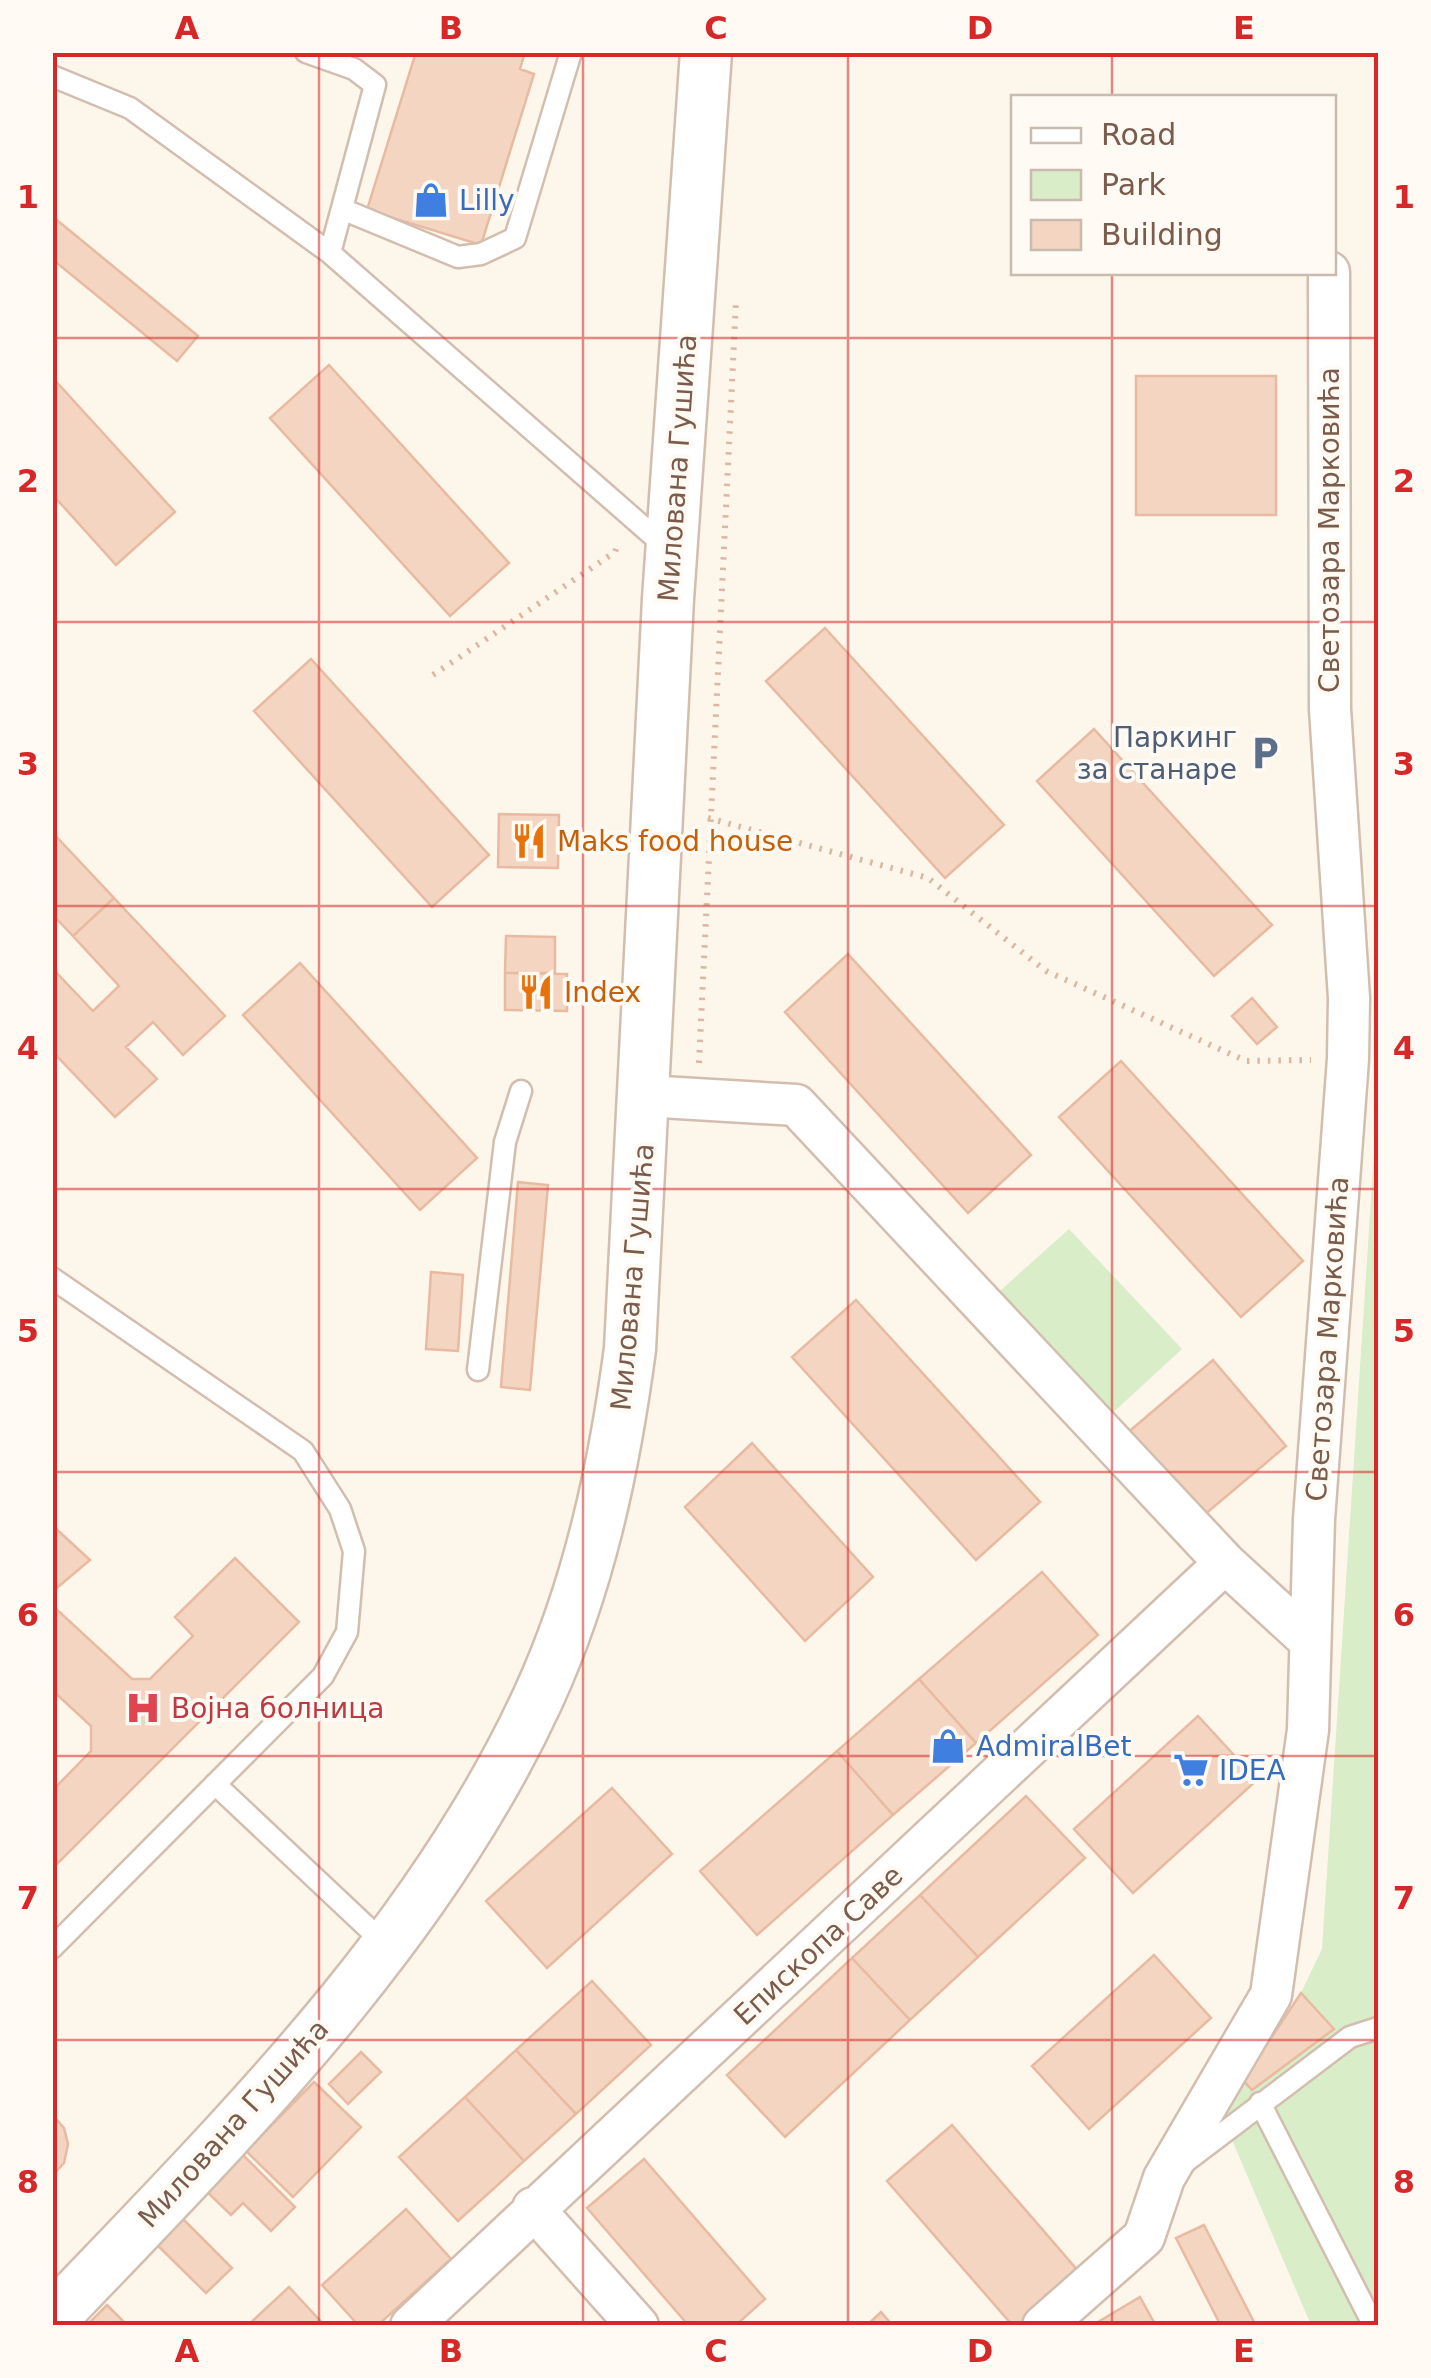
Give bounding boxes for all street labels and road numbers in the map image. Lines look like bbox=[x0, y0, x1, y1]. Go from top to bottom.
street label: Милована Гушића bbox=[652, 333, 703, 603]
street label: Светозара Марковића bbox=[1313, 367, 1346, 693]
street label: Милована Гушића bbox=[604, 1142, 661, 1412]
street label: Светозара Марковића bbox=[1300, 1175, 1355, 1503]
street label: Епископа Саве bbox=[727, 1859, 909, 2032]
street label: Милована Гушића bbox=[131, 2013, 335, 2234]

